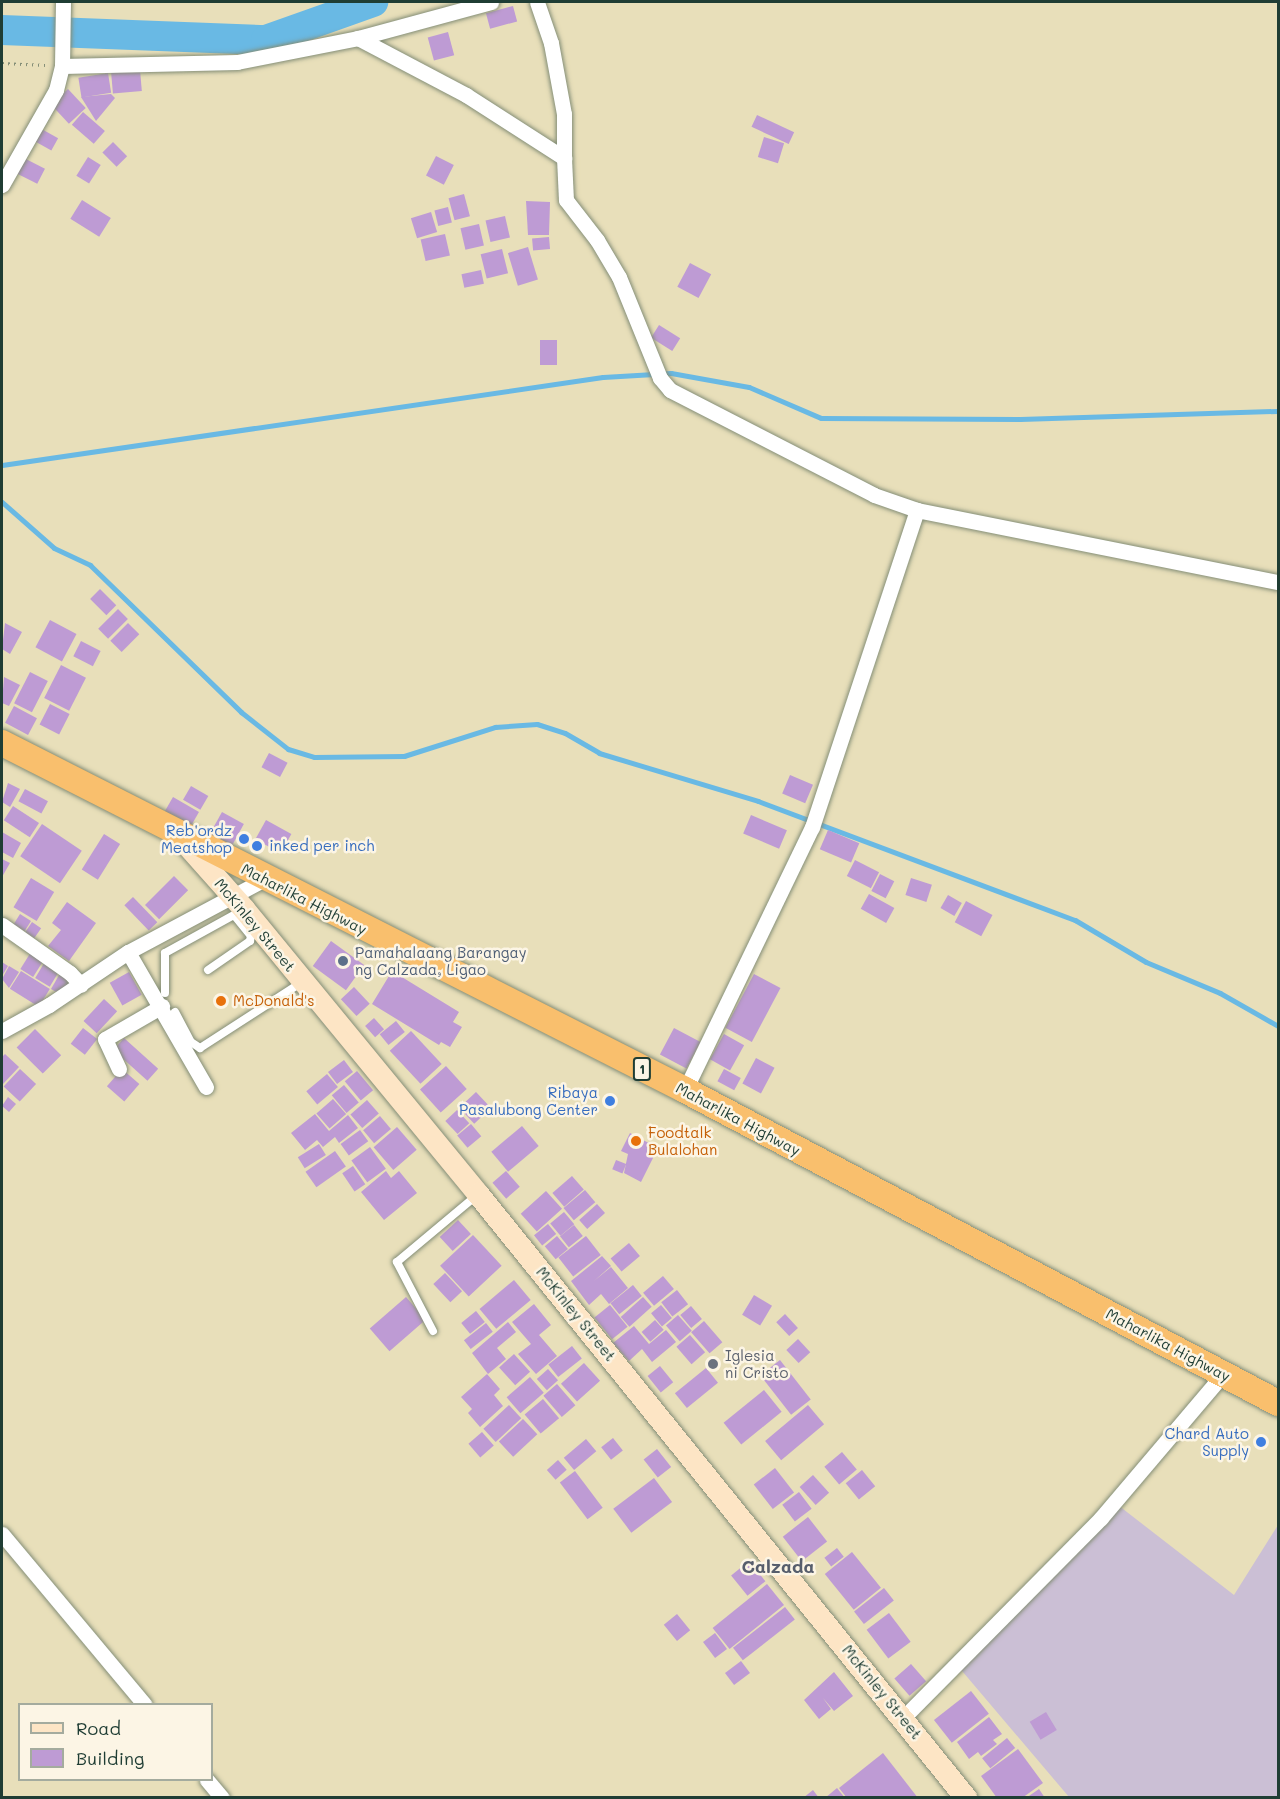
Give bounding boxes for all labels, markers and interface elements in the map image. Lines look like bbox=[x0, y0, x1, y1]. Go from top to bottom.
place label: Reb'ordz Meatshop bbox=[161, 821, 232, 856]
marker: Reb'ordz Meatshop bbox=[237, 832, 251, 846]
place label: inked per inch bbox=[269, 837, 375, 855]
marker: inked per inch bbox=[250, 839, 264, 853]
street label: Maharlika Highway bbox=[238, 860, 370, 938]
street label: McKinley Street bbox=[211, 875, 299, 975]
place label: Pamahalaang Barangay ng Calzada, Ligao bbox=[355, 943, 527, 978]
marker: Pamahalaang Barangay ng Calzada, Ligao bbox=[336, 954, 350, 968]
place label: McDonald's bbox=[233, 992, 315, 1010]
marker: McDonald's bbox=[214, 994, 228, 1008]
road number: 1 bbox=[632, 1058, 652, 1080]
street label: Maharlika Highway bbox=[673, 1079, 803, 1159]
place label: Ribaya Pasalubong Center bbox=[459, 1083, 598, 1118]
marker: Ribaya Pasalubong Center bbox=[603, 1094, 617, 1108]
place label: Foodtalk Bulalohan bbox=[648, 1123, 717, 1158]
marker: Foodtalk Bulalohan bbox=[629, 1134, 643, 1148]
street label: McKinley Street bbox=[532, 1263, 620, 1365]
street label: Maharlika Highway bbox=[1103, 1305, 1233, 1385]
place label: Iglesia ni Cristo bbox=[725, 1346, 788, 1381]
marker: Iglesia ni Cristo bbox=[706, 1357, 720, 1371]
place label: Chard Auto Supply bbox=[1165, 1424, 1249, 1459]
marker: Chard Auto Supply bbox=[1254, 1435, 1268, 1449]
district label: Calzada bbox=[742, 1555, 814, 1577]
street label: McKinley Street bbox=[838, 1641, 926, 1743]
legend bbox=[18, 1703, 213, 1781]
text: Road bbox=[76, 1716, 121, 1740]
text: Building bbox=[76, 1746, 144, 1770]

